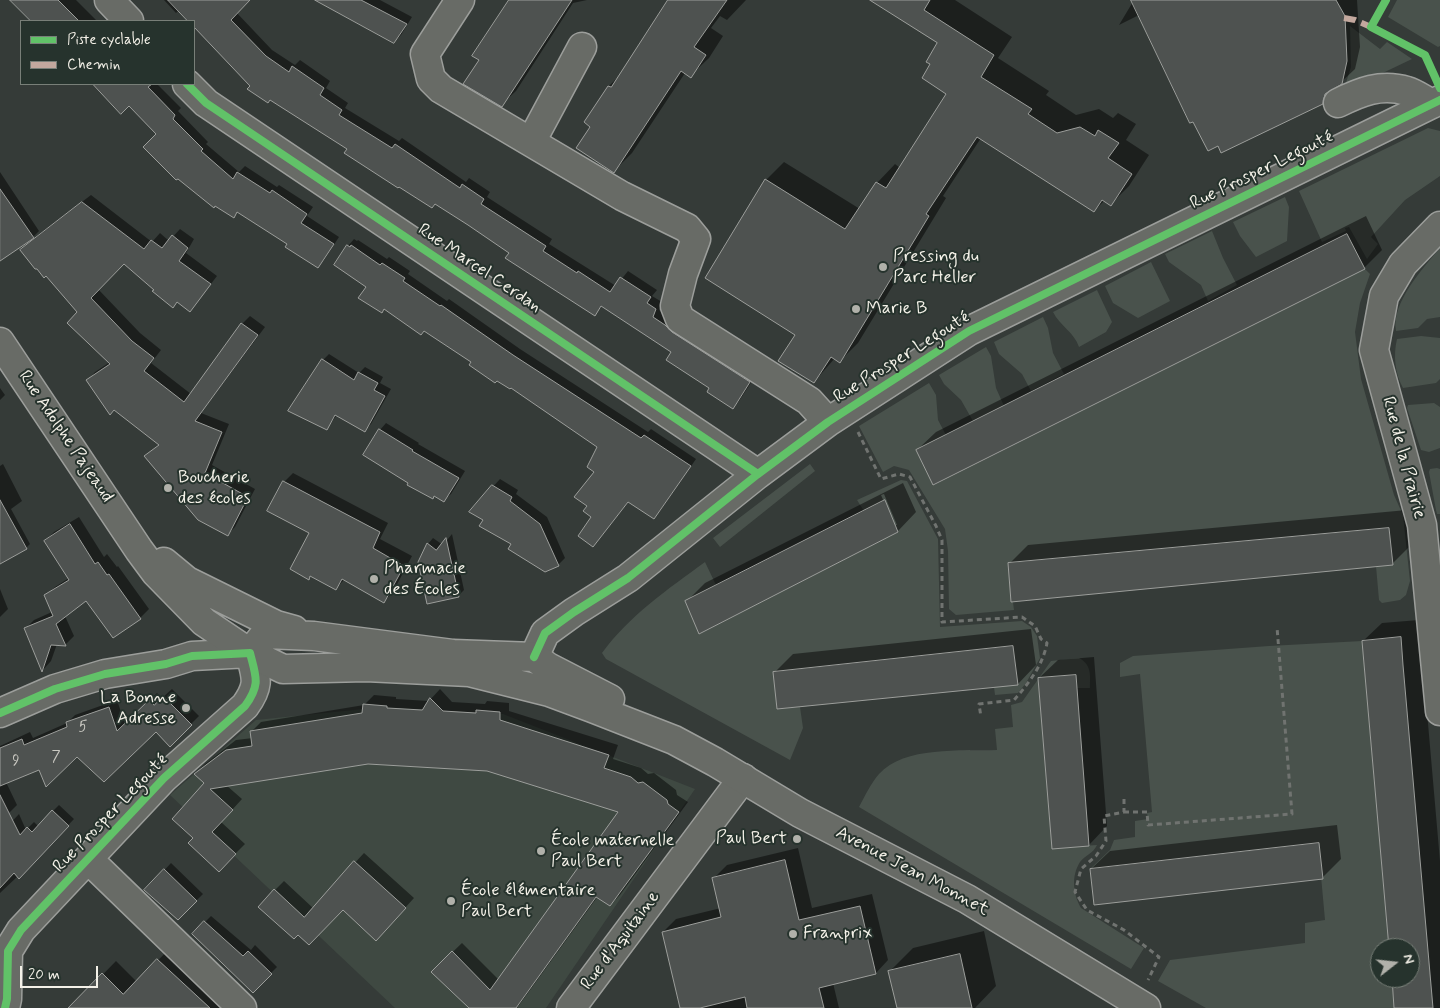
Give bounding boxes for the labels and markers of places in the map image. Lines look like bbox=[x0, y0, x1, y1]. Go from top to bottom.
place label: Pressing du Parc Heller bbox=[893, 246, 979, 288]
marker: Pressing du Parc Heller bbox=[877, 261, 889, 273]
place label: Marie B bbox=[866, 298, 927, 320]
marker: Marie B bbox=[850, 303, 862, 315]
place label: Boucherie des écoles bbox=[178, 467, 251, 509]
marker: Boucherie des écoles bbox=[162, 482, 174, 494]
place label: Pharmacie des Écoles bbox=[384, 558, 466, 600]
marker: Pharmacie des Écoles bbox=[368, 573, 380, 585]
place label: La Bonne Adresse bbox=[100, 687, 176, 730]
marker: La Bonne Adresse bbox=[180, 702, 192, 714]
place label: Paul Bert bbox=[716, 828, 787, 850]
place label: École maternelle Paul Bert bbox=[551, 830, 674, 872]
marker: Paul Bert bbox=[791, 833, 803, 845]
marker: École maternelle Paul Bert bbox=[535, 845, 547, 857]
place label: École élémentaire Paul Bert bbox=[461, 880, 595, 922]
marker: École élémentaire Paul Bert bbox=[445, 895, 457, 907]
place label: Franprix bbox=[803, 923, 872, 945]
marker: Franprix bbox=[787, 928, 799, 940]

